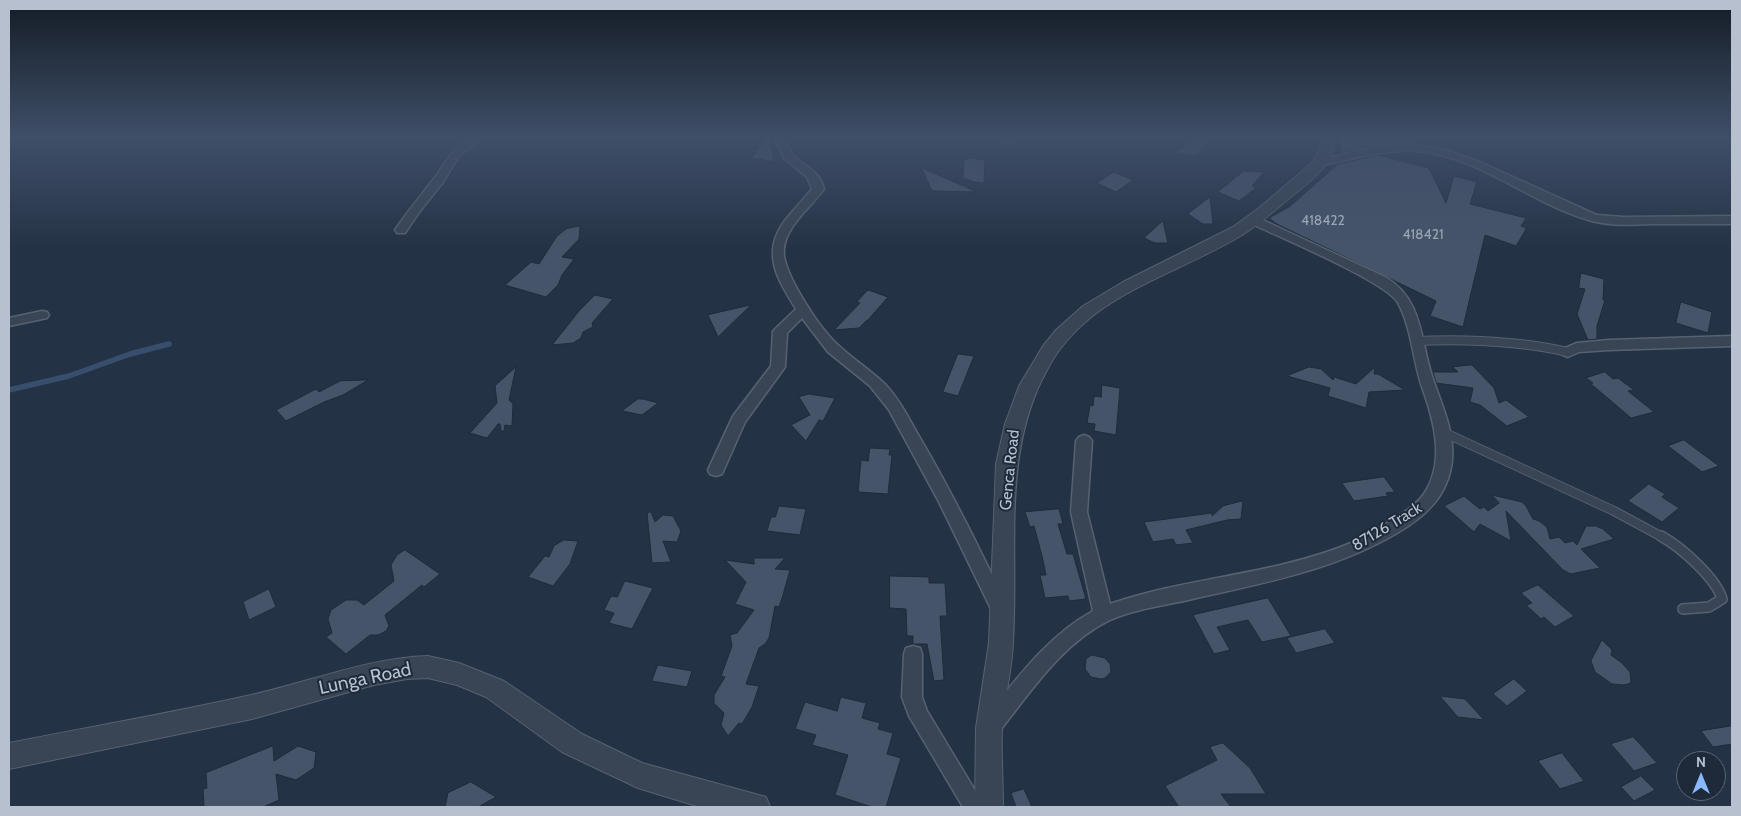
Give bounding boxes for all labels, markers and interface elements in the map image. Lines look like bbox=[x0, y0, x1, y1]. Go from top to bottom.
house number: 418422 bbox=[1301, 213, 1345, 229]
house number: 418421 bbox=[1402, 227, 1444, 243]
street label: Genca Road bbox=[996, 429, 1024, 511]
street label: 87126 Track bbox=[1349, 499, 1425, 555]
street label: Lunga Road bbox=[317, 658, 413, 700]
north arrow bbox=[1676, 751, 1726, 801]
text: N bbox=[1696, 753, 1706, 771]

